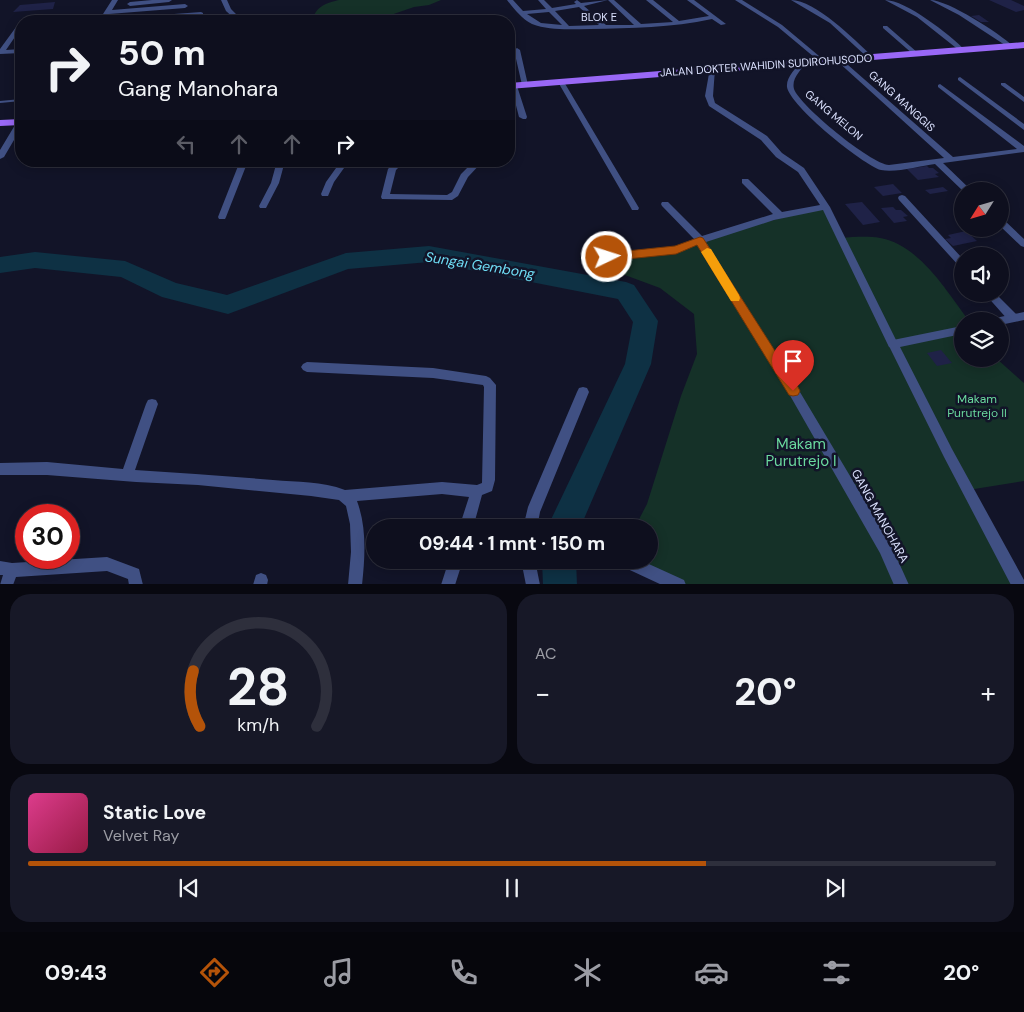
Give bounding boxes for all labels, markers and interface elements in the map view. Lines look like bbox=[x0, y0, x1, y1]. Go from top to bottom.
street label: BLOK E bbox=[581, 10, 617, 24]
text: 50 m bbox=[118, 30, 206, 76]
icon: right bbox=[35, 35, 100, 100]
street label: JALAN DOKTER WAHIDIN SUDIROHUSODO bbox=[659, 51, 873, 79]
street label: GANG MANGGIS bbox=[866, 68, 938, 134]
text: Gang Manohara bbox=[118, 74, 278, 103]
street label: GANG MELON bbox=[802, 87, 866, 143]
icon: left bbox=[172, 130, 200, 158]
icon: ahead bbox=[225, 130, 253, 158]
icon: ahead bbox=[278, 130, 306, 158]
icon: right bbox=[331, 130, 359, 158]
north arrow bbox=[954, 182, 1009, 238]
map controls bbox=[954, 182, 1009, 367]
position arrow bbox=[580, 230, 632, 282]
water label: Sungai Gembong bbox=[424, 247, 536, 283]
button: sound bbox=[954, 247, 1009, 302]
button: layers bbox=[954, 312, 1009, 367]
pin bbox=[772, 340, 814, 391]
icon: arrive bbox=[779, 347, 807, 375]
park label: Makam Purutrejo II bbox=[947, 391, 1007, 421]
park label: Makam Purutrejo I bbox=[765, 434, 837, 471]
street label: GANG MANOHARA bbox=[848, 466, 912, 566]
speed limit sign: 30 bbox=[15, 504, 80, 569]
text: 09:44 · 1 mnt · 150 m bbox=[419, 531, 605, 556]
text: AC bbox=[535, 643, 556, 664]
text: 28 bbox=[227, 653, 290, 721]
text: 20° bbox=[734, 667, 797, 717]
text: − bbox=[535, 675, 550, 712]
text: + bbox=[981, 675, 996, 712]
text: km/h bbox=[237, 713, 280, 737]
text: Static Love bbox=[103, 800, 206, 825]
text: Velvet Ray bbox=[103, 825, 179, 846]
icon: previous bbox=[175, 874, 203, 902]
icon: pause bbox=[498, 874, 526, 902]
icon: next bbox=[821, 874, 849, 902]
icon: directions bbox=[197, 955, 232, 990]
icon: music bbox=[321, 955, 356, 990]
icon: phone bbox=[446, 955, 481, 990]
icon: climate bbox=[570, 955, 605, 990]
icon: car bbox=[694, 955, 729, 990]
icon: filters bbox=[819, 955, 854, 990]
text: 09:43 bbox=[45, 958, 107, 987]
text: 20° bbox=[943, 958, 979, 987]

